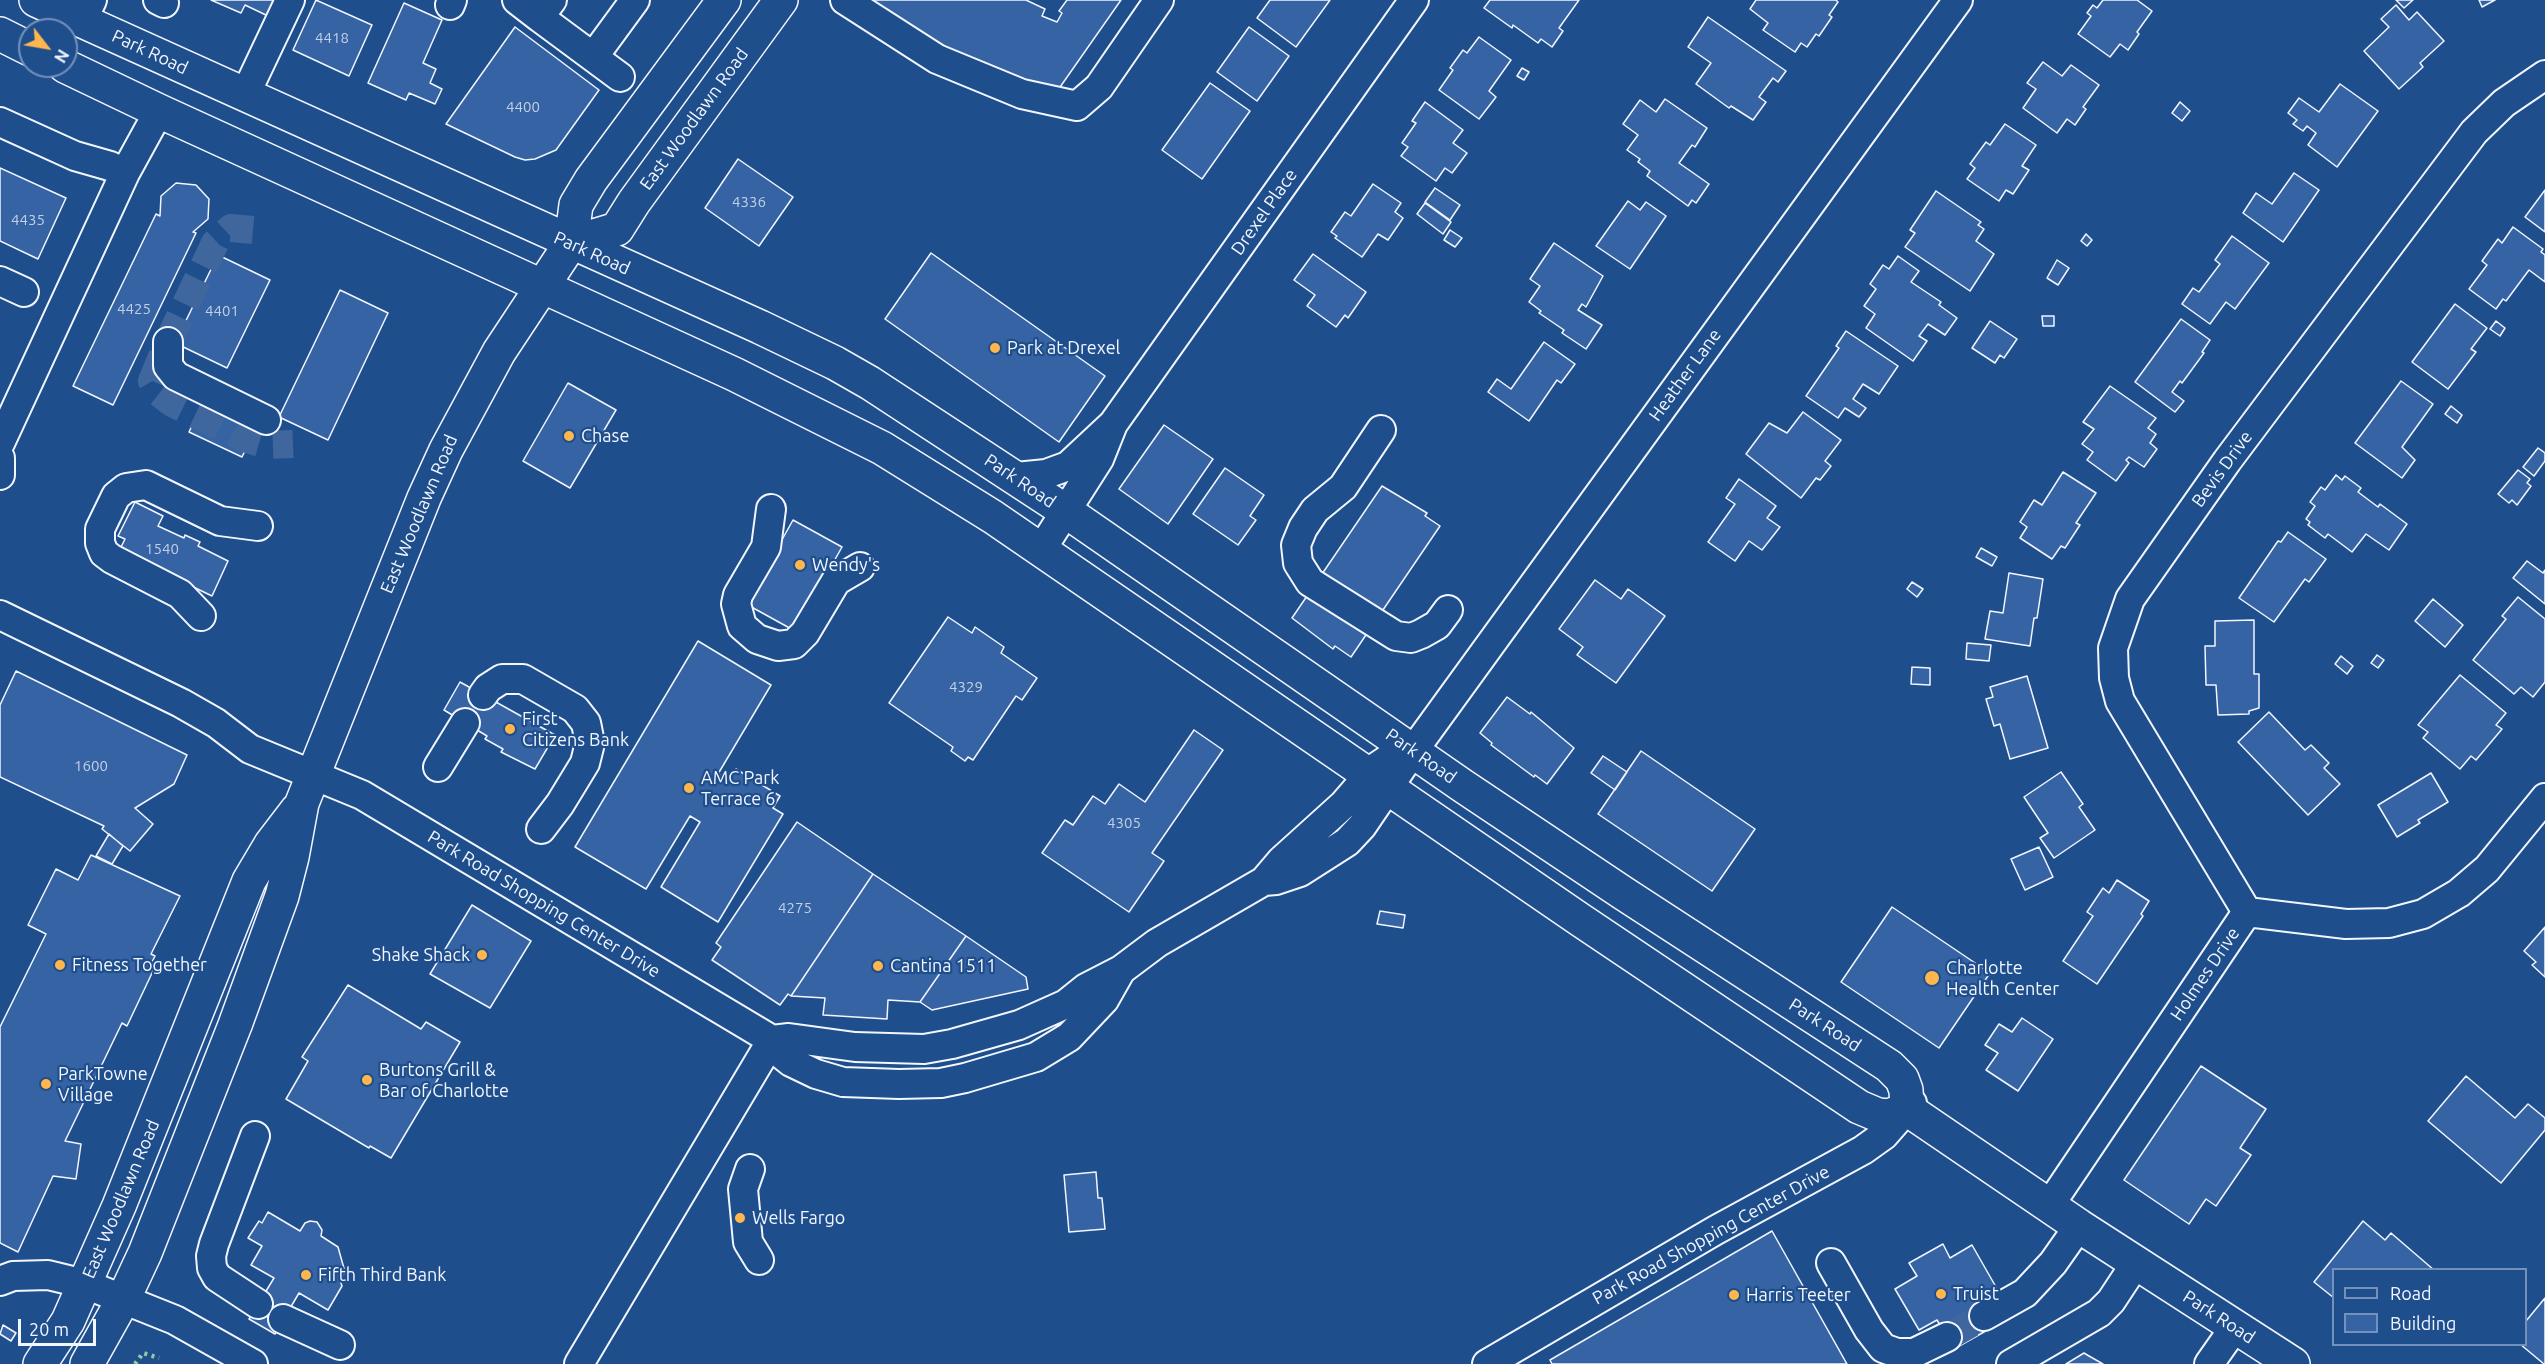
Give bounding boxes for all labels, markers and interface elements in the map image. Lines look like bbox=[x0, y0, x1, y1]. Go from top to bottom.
north arrow bbox=[18, 18, 78, 78]
street label: Park Road bbox=[109, 25, 191, 79]
house number: 4418 bbox=[315, 29, 349, 47]
street label: East Woodlawn Road bbox=[635, 44, 753, 194]
text: N bbox=[51, 46, 73, 66]
house number: 4400 bbox=[506, 98, 540, 116]
street label: Drexel Place bbox=[1226, 165, 1302, 259]
house number: 4336 bbox=[732, 193, 766, 211]
house number: 4435 bbox=[11, 211, 45, 229]
street label: Park Road bbox=[550, 227, 634, 279]
house number: 4425 bbox=[117, 300, 151, 318]
house number: 4401 bbox=[205, 302, 239, 320]
street label: Heather Lane bbox=[1644, 325, 1726, 425]
place label: Park at Drexel bbox=[1007, 337, 1120, 359]
marker: Park at Drexel bbox=[988, 341, 1002, 355]
place label: Chase bbox=[581, 425, 629, 447]
street label: Bevis Drive bbox=[2187, 427, 2257, 511]
marker: Chase bbox=[562, 429, 576, 443]
street label: East Woodlawn Road bbox=[376, 431, 462, 597]
street label: Park Road bbox=[980, 449, 1060, 513]
house number: 1540 bbox=[145, 540, 179, 558]
place label: Wendy's bbox=[812, 554, 880, 576]
marker: Wendy's bbox=[793, 558, 807, 572]
house number: 4329 bbox=[949, 678, 983, 696]
place label: First Citizens Bank bbox=[522, 708, 629, 750]
marker: First Citizens Bank bbox=[503, 722, 517, 736]
street label: Park Road bbox=[1381, 724, 1461, 788]
house number: 1600 bbox=[74, 757, 108, 775]
place label: AMC Park Terrace 6 bbox=[701, 767, 779, 810]
marker: AMC Park Terrace 6 bbox=[682, 781, 696, 795]
house number: 4305 bbox=[1107, 814, 1141, 832]
street label: Park Road Shopping Center Drive bbox=[424, 826, 664, 982]
house number: 4275 bbox=[778, 899, 812, 917]
street label: Holmes Drive bbox=[2166, 923, 2244, 1025]
place label: Shake Shack bbox=[372, 944, 470, 966]
marker: Shake Shack bbox=[475, 948, 489, 962]
place label: Fitness Together bbox=[72, 954, 207, 976]
place label: Cantina 1511 bbox=[890, 955, 996, 977]
place label: Charlotte Health Center bbox=[1946, 957, 2059, 1000]
marker: Fitness Together bbox=[53, 958, 67, 972]
marker: Cantina 1511 bbox=[871, 959, 885, 973]
marker: Charlotte Health Center bbox=[1923, 969, 1941, 987]
street label: Park Road bbox=[1785, 994, 1865, 1056]
place label: Burtons Grill & Bar of Charlotte bbox=[379, 1059, 509, 1102]
place label: ParkTowne Village bbox=[58, 1063, 148, 1106]
marker: Burtons Grill & Bar of Charlotte bbox=[360, 1073, 374, 1087]
marker: ParkTowne Village bbox=[39, 1077, 53, 1091]
street label: East Woodlawn Road bbox=[78, 1116, 164, 1282]
street label: Park Road Shopping Center Drive bbox=[1589, 1161, 1833, 1309]
place label: Wells Fargo bbox=[752, 1207, 845, 1229]
marker: Wells Fargo bbox=[733, 1211, 747, 1225]
place label: Fifth Third Bank bbox=[318, 1264, 446, 1286]
marker: Fifth Third Bank bbox=[299, 1268, 313, 1282]
legend bbox=[2332, 1268, 2527, 1346]
place label: Truist bbox=[1953, 1283, 1999, 1305]
text: Road bbox=[2390, 1283, 2432, 1303]
place label: Harris Teeter bbox=[1746, 1284, 1851, 1306]
street label: Park Road bbox=[2179, 1286, 2259, 1348]
marker: Truist bbox=[1934, 1287, 1948, 1301]
marker: Harris Teeter bbox=[1727, 1288, 1741, 1302]
scale bar bbox=[21, 1307, 99, 1345]
text: Building bbox=[2390, 1313, 2456, 1333]
text: 20 m bbox=[29, 1319, 69, 1339]

